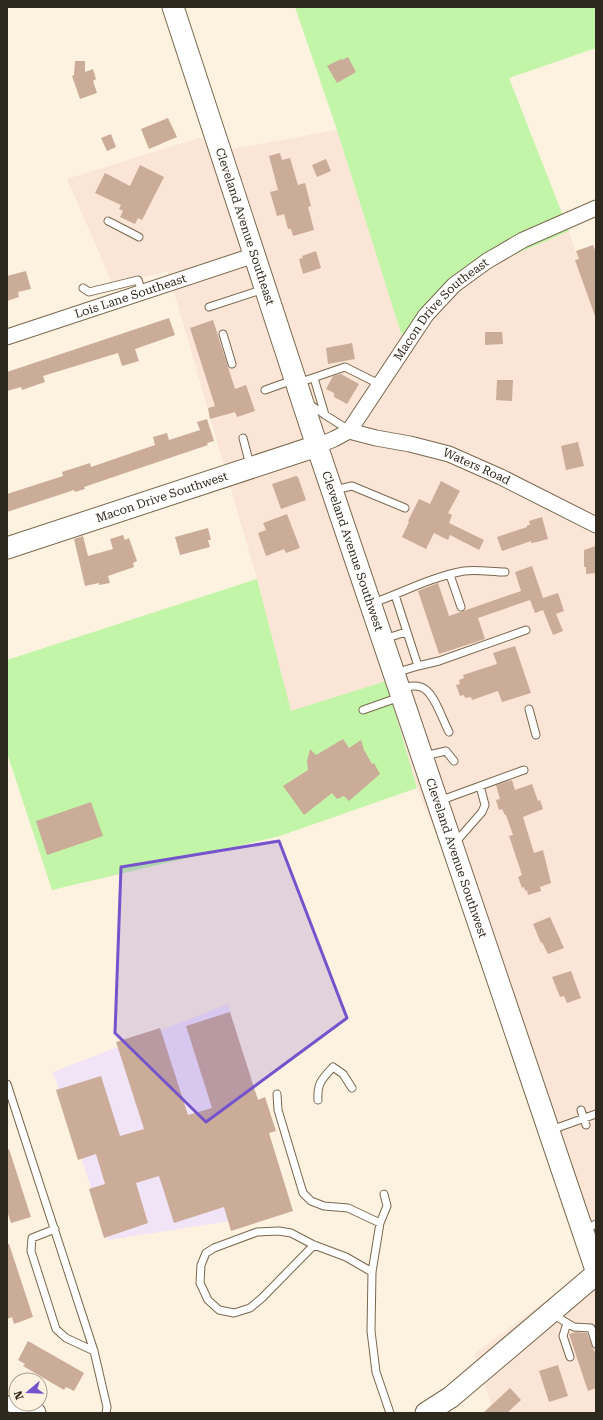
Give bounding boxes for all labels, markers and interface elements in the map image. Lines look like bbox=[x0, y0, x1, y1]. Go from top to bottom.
street label: Cleveland Avenue Southeast bbox=[213, 146, 277, 307]
street label: Macon Drive Southeast bbox=[391, 255, 492, 363]
street label: Lois Lane Southeast bbox=[73, 271, 189, 321]
street label: Waters Road bbox=[441, 445, 513, 488]
street label: Macon Drive Southwest bbox=[94, 469, 230, 525]
street label: Cleveland Avenue Southwest bbox=[319, 469, 386, 633]
street label: Cleveland Avenue Southwest bbox=[423, 776, 490, 940]
north arrow bbox=[8, 1372, 48, 1412]
text: N bbox=[11, 1388, 27, 1401]

